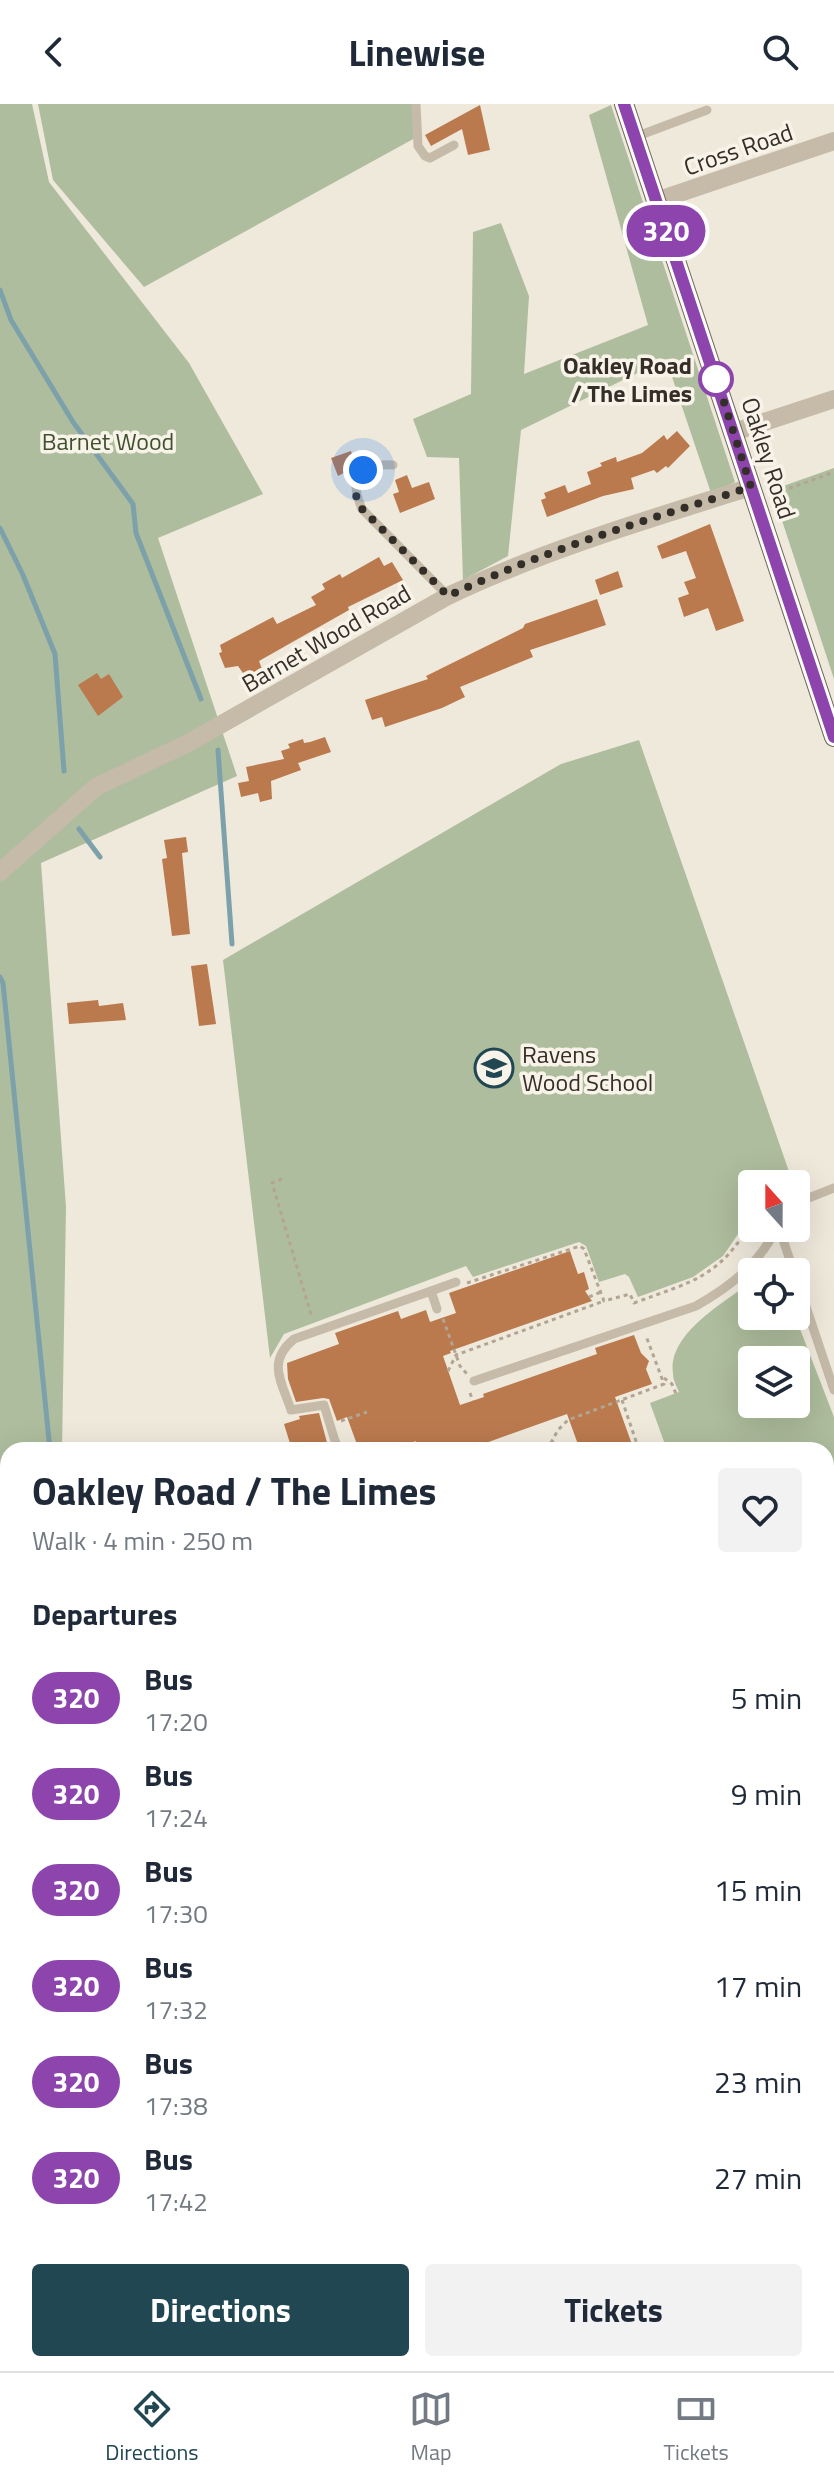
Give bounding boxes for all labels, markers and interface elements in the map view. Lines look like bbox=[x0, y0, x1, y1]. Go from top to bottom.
text: Linewise bbox=[349, 25, 485, 80]
icon: back bbox=[32, 30, 76, 74]
icon: search bbox=[758, 30, 802, 74]
street label: Cross Road bbox=[679, 114, 797, 184]
line badge: 320 bbox=[620, 205, 712, 257]
text: 320 bbox=[642, 209, 690, 252]
place label: Oakley Road / The Limes bbox=[563, 347, 692, 411]
marker: Oakley Road / The Limes bbox=[699, 362, 733, 396]
street label: Oakley Road bbox=[732, 393, 806, 523]
park label: Barnet Wood bbox=[42, 423, 174, 459]
your location bbox=[343, 450, 383, 490]
street label: Barnet Wood Road bbox=[235, 575, 417, 701]
place label: Ravens Wood School bbox=[522, 1036, 653, 1100]
school or university icon: Ravens Wood School bbox=[473, 1047, 515, 1089]
north arrow bbox=[738, 1170, 810, 1242]
map controls bbox=[738, 1170, 810, 1418]
button: locate bbox=[738, 1258, 810, 1330]
button: layers bbox=[738, 1346, 810, 1418]
text: Oakley Road / The Limes bbox=[32, 1462, 436, 1520]
button: heart bbox=[718, 1468, 802, 1552]
text: Walk · 4 min · 250 m bbox=[32, 1521, 253, 1560]
text: Departures bbox=[32, 1591, 177, 1637]
text: Bus bbox=[144, 1656, 193, 1702]
text: 5 min bbox=[731, 1675, 802, 1721]
text: 320 bbox=[52, 1676, 100, 1719]
text: 17:20 bbox=[144, 1702, 208, 1741]
text: Bus bbox=[144, 1752, 193, 1798]
text: 9 min bbox=[731, 1771, 802, 1817]
text: 320 bbox=[52, 1772, 100, 1815]
text: 17:24 bbox=[144, 1798, 208, 1837]
text: Bus bbox=[144, 1848, 193, 1894]
text: 15 min bbox=[714, 1867, 802, 1913]
text: 320 bbox=[52, 1868, 100, 1911]
text: 17:30 bbox=[144, 1894, 208, 1933]
text: Bus bbox=[144, 1944, 193, 1990]
text: 17 min bbox=[714, 1963, 802, 2009]
text: 320 bbox=[52, 1964, 100, 2007]
text: 17:32 bbox=[144, 1990, 208, 2029]
text: Bus bbox=[144, 2040, 193, 2086]
text: 23 min bbox=[714, 2059, 802, 2105]
text: 320 bbox=[52, 2060, 100, 2103]
text: 17:38 bbox=[144, 2086, 208, 2125]
text: Bus bbox=[144, 2136, 193, 2182]
text: 27 min bbox=[714, 2155, 802, 2201]
text: 320 bbox=[52, 2156, 100, 2199]
text: 17:42 bbox=[144, 2182, 208, 2221]
button: Directions bbox=[32, 2264, 409, 2356]
button: Tickets bbox=[425, 2264, 802, 2356]
tab: Directions bbox=[105, 2387, 199, 2469]
tab: Map bbox=[409, 2387, 453, 2469]
tab: Tickets bbox=[664, 2387, 729, 2469]

